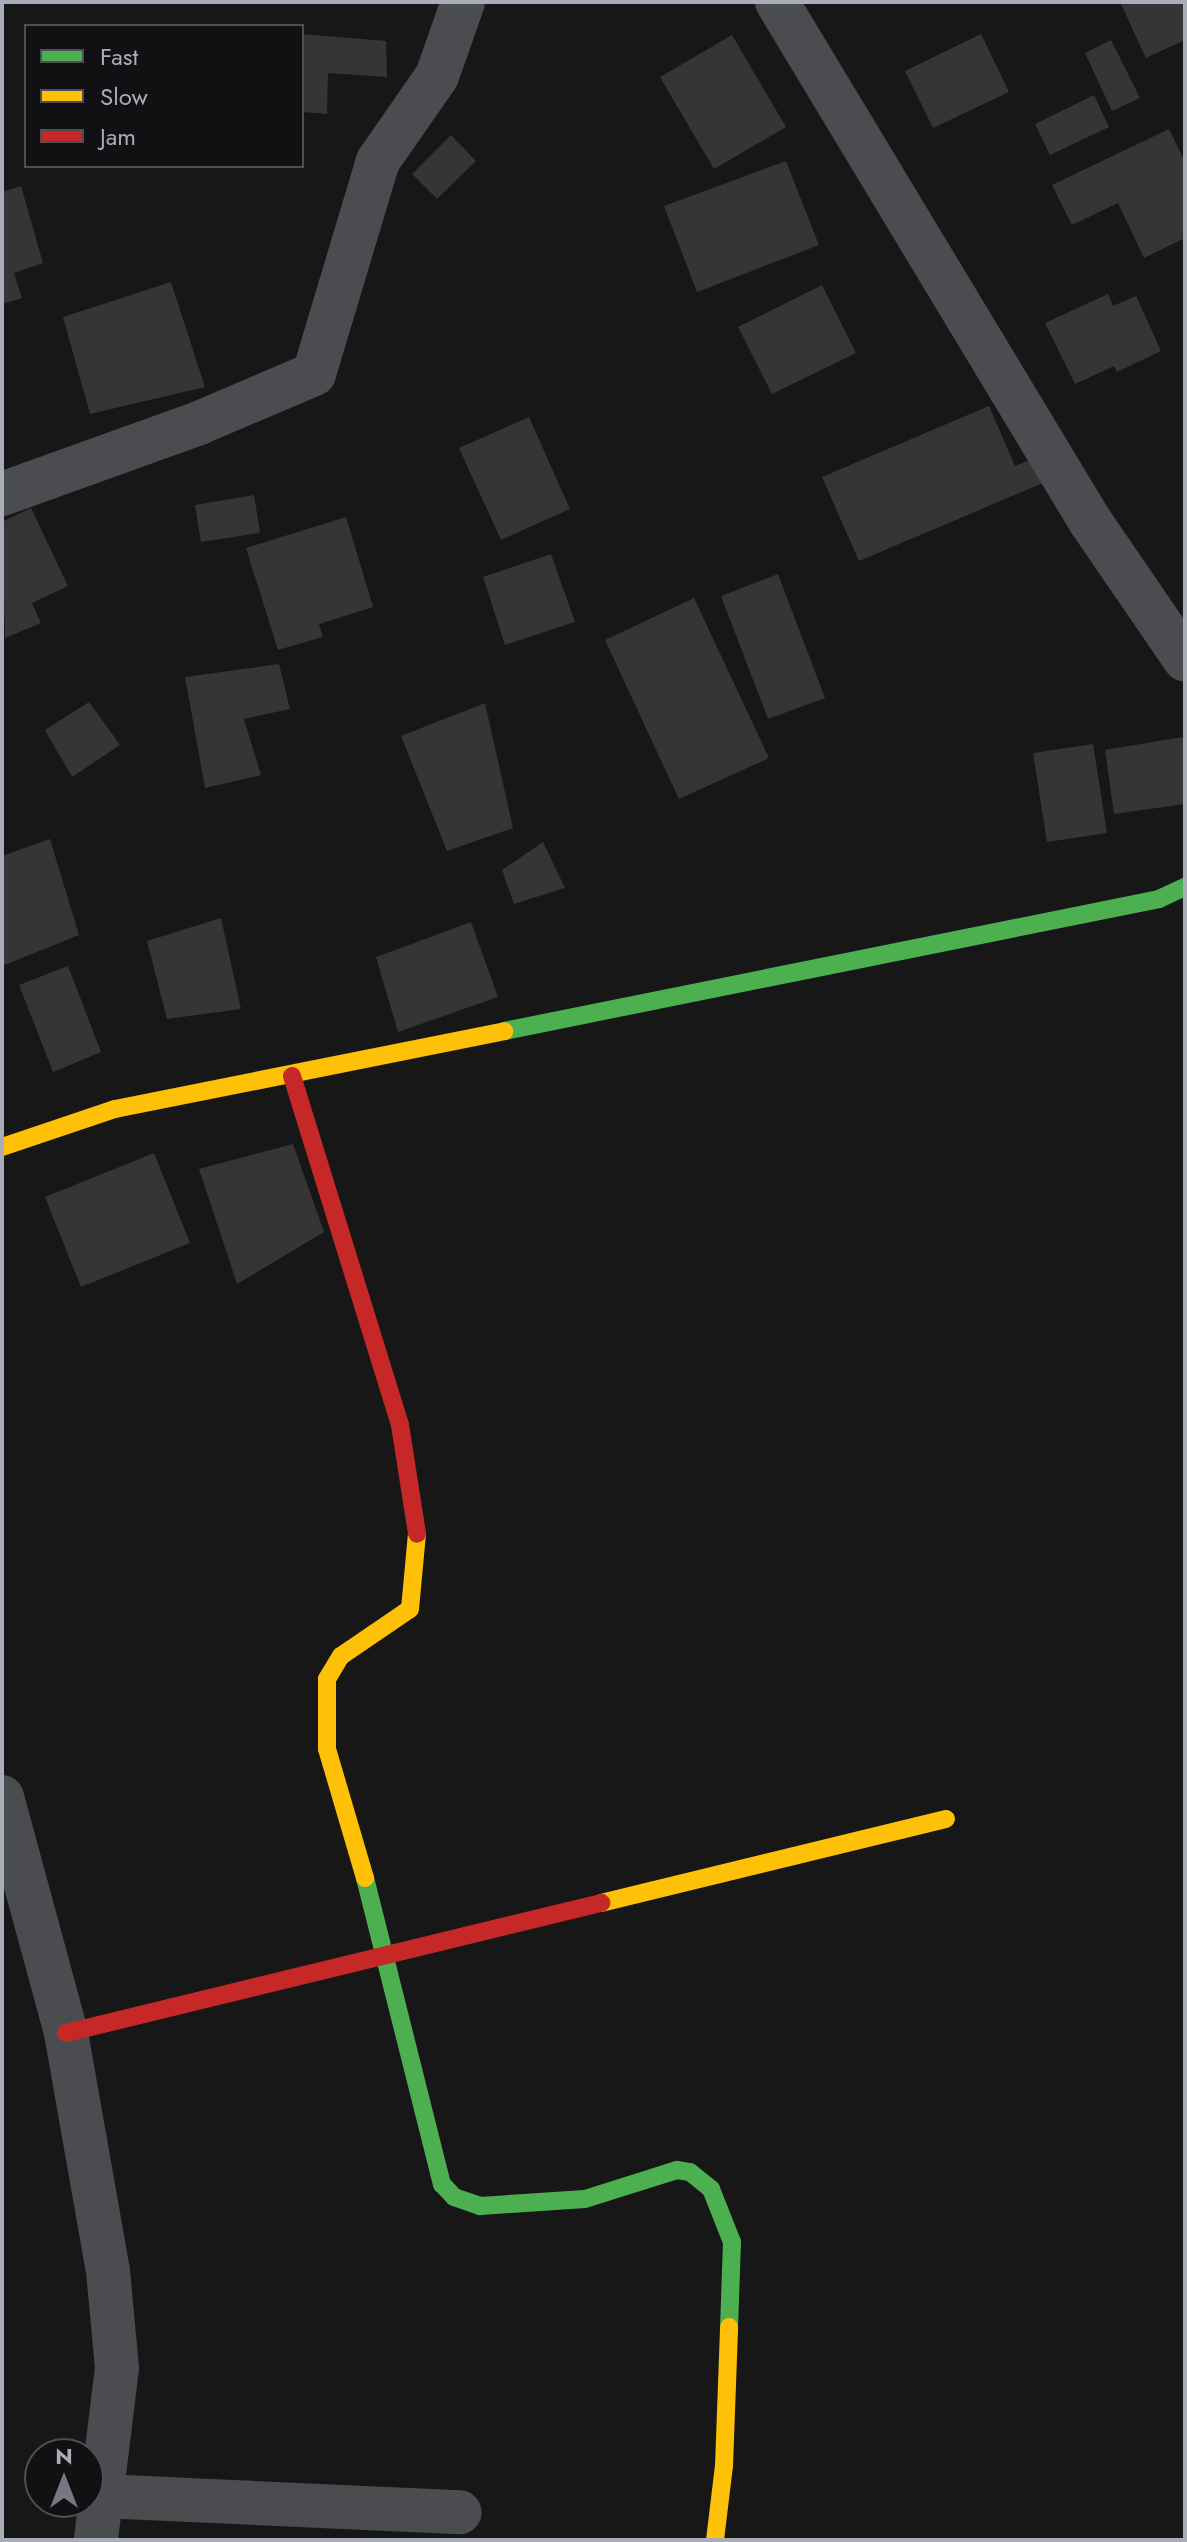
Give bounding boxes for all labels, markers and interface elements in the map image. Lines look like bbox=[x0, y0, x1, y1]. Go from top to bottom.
legend bbox=[24, 24, 304, 168]
text: Fast bbox=[100, 39, 138, 74]
text: Slow bbox=[100, 79, 148, 114]
text: Jam bbox=[100, 119, 136, 154]
north arrow bbox=[24, 2438, 104, 2518]
text: N bbox=[55, 2440, 73, 2472]

